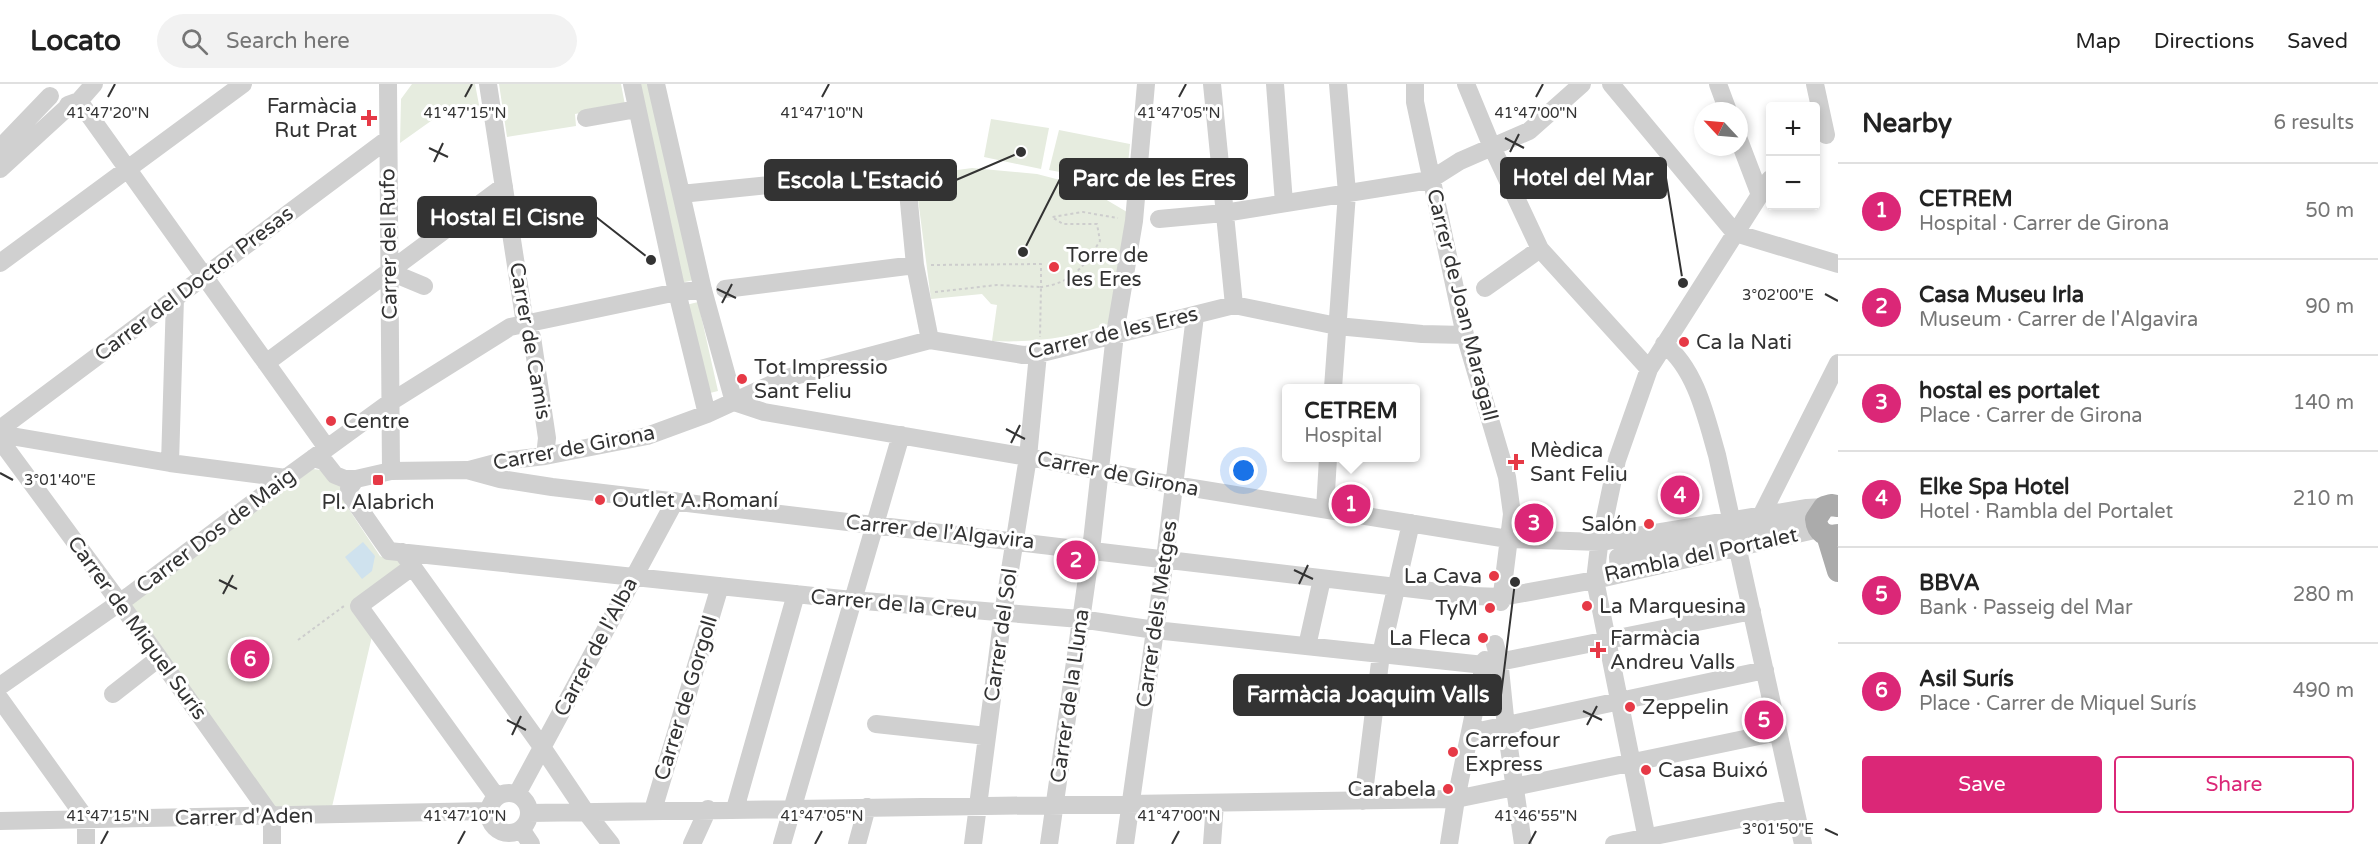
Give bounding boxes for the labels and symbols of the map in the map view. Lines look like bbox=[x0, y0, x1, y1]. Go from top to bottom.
place label: Farmàcia Rut Prat bbox=[267, 94, 357, 143]
north arrow bbox=[1694, 102, 1748, 156]
text: 41°47'20"N bbox=[66, 104, 150, 122]
text: 41°47'15"N bbox=[423, 104, 507, 122]
text: 41°47'10"N bbox=[780, 104, 864, 122]
text: 41°47'05"N bbox=[1137, 104, 1221, 122]
text: 41°47'00"N bbox=[1494, 104, 1578, 122]
marker: Farmàcia Rut Prat bbox=[362, 111, 376, 125]
callout: Hotel del Mar bbox=[1501, 158, 1666, 198]
callout: Parc de les Eres bbox=[1060, 159, 1247, 199]
callout: Escola L'Estació bbox=[765, 160, 956, 200]
text: Hotel del Mar bbox=[1512, 165, 1654, 191]
text: Parc de les Eres bbox=[1072, 166, 1236, 192]
street label: Carrer del Rufo bbox=[375, 168, 403, 320]
text: Escola L'Estació bbox=[777, 168, 943, 194]
street label: Carrer de Joan Maragall bbox=[1421, 186, 1503, 424]
callout: Hostal El Cisne bbox=[418, 197, 596, 237]
street label: Carrer del Doctor Presas bbox=[90, 201, 298, 367]
text: Hostal El Cisne bbox=[430, 205, 584, 231]
place label: Torre de les Eres bbox=[1066, 243, 1149, 292]
street label: Carrer de Camis bbox=[504, 260, 556, 422]
marker: Torre de les Eres bbox=[1047, 260, 1061, 274]
text: 3°02'00"E bbox=[1742, 286, 1814, 304]
street label: Carrer de les Eres bbox=[1026, 301, 1200, 365]
place label: Ca la Nati bbox=[1696, 330, 1792, 355]
marker: Ca la Nati bbox=[1677, 335, 1691, 349]
place label: Tot Impressio Sant Feliu bbox=[754, 355, 888, 404]
marker: Tot Impressio Sant Feliu bbox=[735, 372, 749, 386]
place label: Centre bbox=[343, 409, 409, 434]
marker: Centre bbox=[324, 414, 338, 428]
street label: Carrer de Girona bbox=[491, 420, 657, 476]
place label: Mèdica Sant Feliu bbox=[1530, 438, 1628, 487]
street label: Carrer de Girona bbox=[1035, 446, 1201, 502]
marker: Mèdica Sant Feliu bbox=[1507, 453, 1525, 471]
your location bbox=[1229, 456, 1258, 485]
street label: Carrer Dos de Maig bbox=[132, 463, 300, 599]
text: 3°01'40"E bbox=[24, 471, 96, 489]
pin: 4 bbox=[1660, 472, 1700, 518]
marker: Pl. Alabrich bbox=[371, 473, 385, 487]
pin: 1 bbox=[1332, 482, 1370, 526]
place label: Outlet A.Romaní bbox=[612, 488, 778, 513]
place label: Pl. Alabrich bbox=[321, 490, 435, 515]
marker: Outlet A.Romaní bbox=[593, 493, 607, 507]
pin: 3 bbox=[1514, 500, 1553, 546]
street label: Carrer de l'Algavira bbox=[844, 510, 1036, 554]
place label: Salón bbox=[1581, 512, 1637, 537]
marker: Salón bbox=[1642, 517, 1656, 531]
street label: Carrer dels Metges bbox=[1132, 519, 1182, 709]
street label: Rambla del Portalet bbox=[1602, 522, 1800, 588]
street label: Carrer de Miquel Surís bbox=[62, 531, 212, 725]
pin: 2 bbox=[1056, 538, 1096, 582]
place label: La Cava bbox=[1404, 564, 1482, 589]
street label: Carrer del Sol bbox=[979, 567, 1023, 703]
marker: La Cava bbox=[1487, 569, 1501, 583]
street label: Carrer de l'Alba bbox=[549, 573, 643, 721]
street label: Carrer de la Creu bbox=[809, 584, 979, 624]
place label: La Marquesina bbox=[1599, 594, 1746, 619]
place label: TyM bbox=[1435, 596, 1478, 621]
marker: La Marquesina bbox=[1580, 599, 1594, 613]
marker: TyM bbox=[1483, 601, 1497, 615]
street label: Carrer de la Lluna bbox=[1045, 607, 1095, 785]
street label: Carrer de Gorgoll bbox=[649, 613, 723, 783]
place label: La Fleca bbox=[1389, 626, 1471, 651]
place label: Farmàcia Andreu Valls bbox=[1610, 626, 1735, 675]
marker: La Fleca bbox=[1476, 631, 1490, 645]
pin: 6 bbox=[230, 636, 270, 682]
marker: Farmàcia Andreu Valls bbox=[1591, 643, 1605, 657]
callout: Farmàcia Joaquim Valls bbox=[1234, 675, 1501, 715]
text: Farmàcia Joaquim Valls bbox=[1247, 682, 1490, 708]
place label: Zeppelin bbox=[1642, 695, 1729, 720]
pin: 5 bbox=[1744, 698, 1784, 742]
marker: Zeppelin bbox=[1623, 700, 1637, 714]
place label: Carrefour Express bbox=[1465, 728, 1560, 777]
marker: Carrefour Express bbox=[1446, 745, 1460, 759]
place label: Casa Buixó bbox=[1658, 758, 1768, 783]
marker: Casa Buixó bbox=[1639, 763, 1653, 777]
place label: Carabela bbox=[1348, 777, 1436, 802]
marker: Carabela bbox=[1441, 782, 1455, 796]
street label: Carrer d'Aden bbox=[174, 803, 314, 831]
text: 41°47'15"N bbox=[66, 807, 150, 825]
text: 41°47'10"N bbox=[423, 807, 507, 825]
text: 41°47'05"N bbox=[780, 807, 864, 825]
text: 41°47'00"N bbox=[1137, 807, 1221, 825]
text: 41°46'55"N bbox=[1494, 807, 1578, 825]
text: 3°01'50"E bbox=[1742, 820, 1814, 838]

